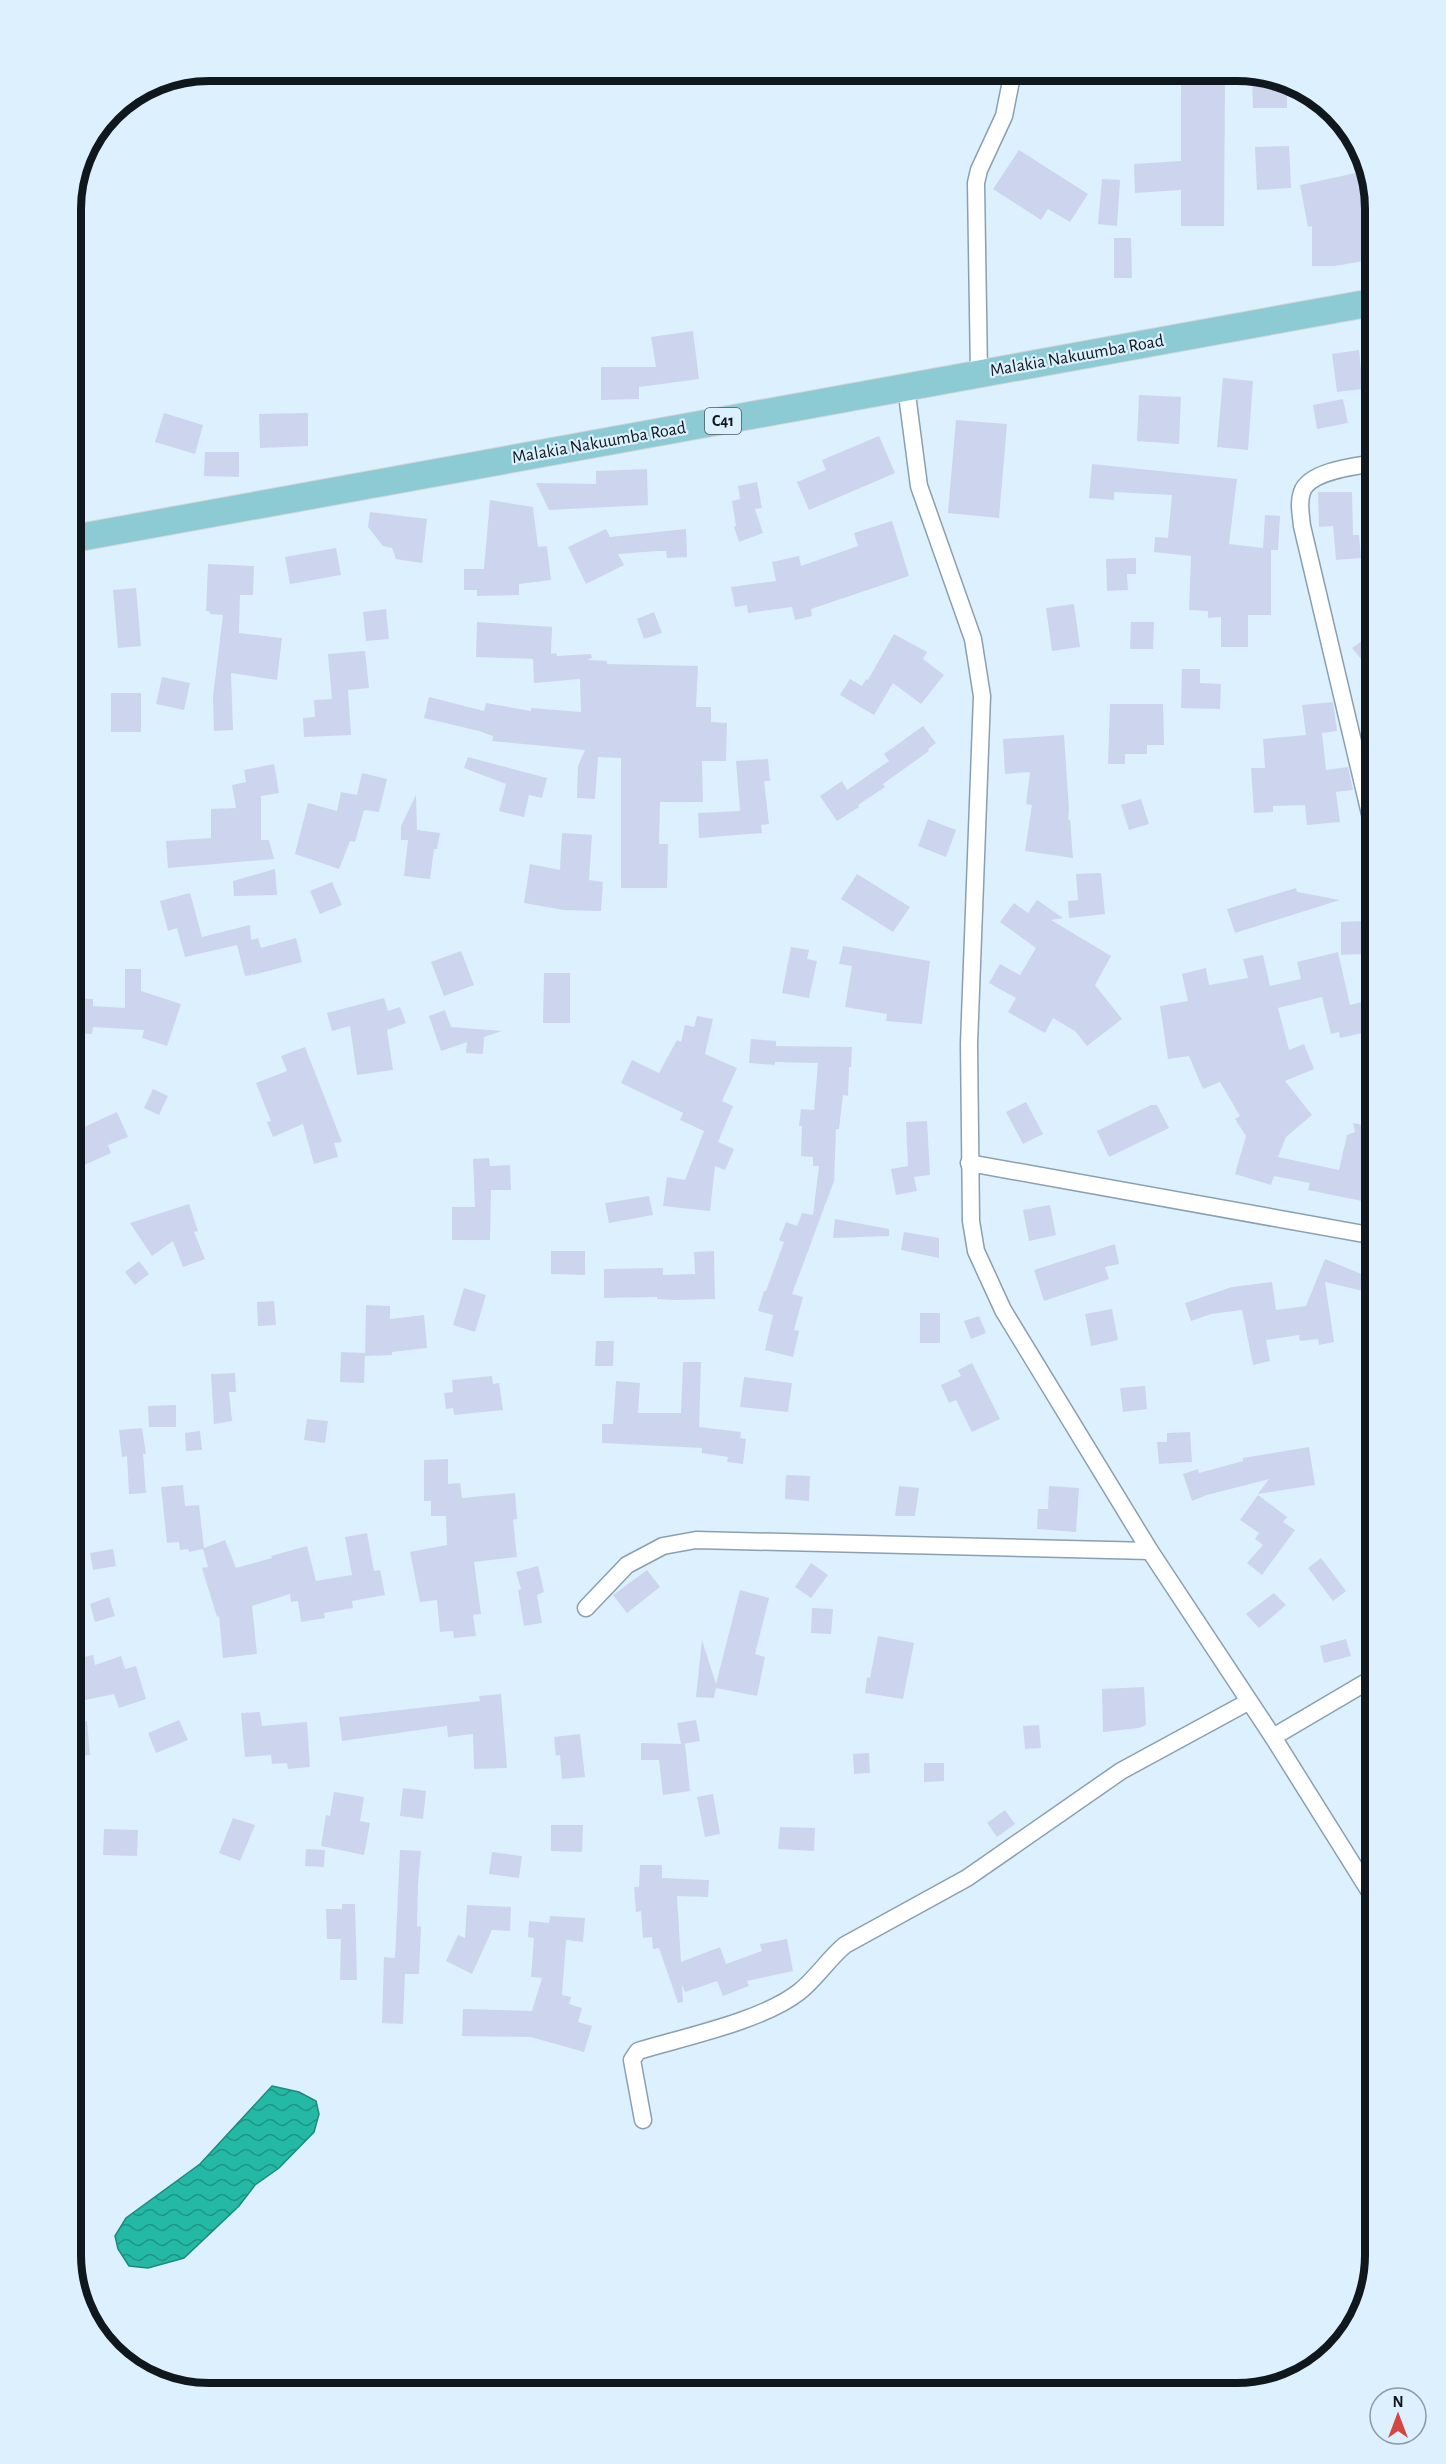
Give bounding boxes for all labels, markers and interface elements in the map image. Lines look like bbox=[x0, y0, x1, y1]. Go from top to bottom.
street label: Malakia Nakuumba Road bbox=[989, 332, 1165, 380]
road number: C41 bbox=[705, 408, 741, 434]
street label: Malakia Nakuumba Road bbox=[511, 419, 687, 467]
north arrow bbox=[1368, 2386, 1428, 2446]
text: N bbox=[1392, 2394, 1404, 2410]

